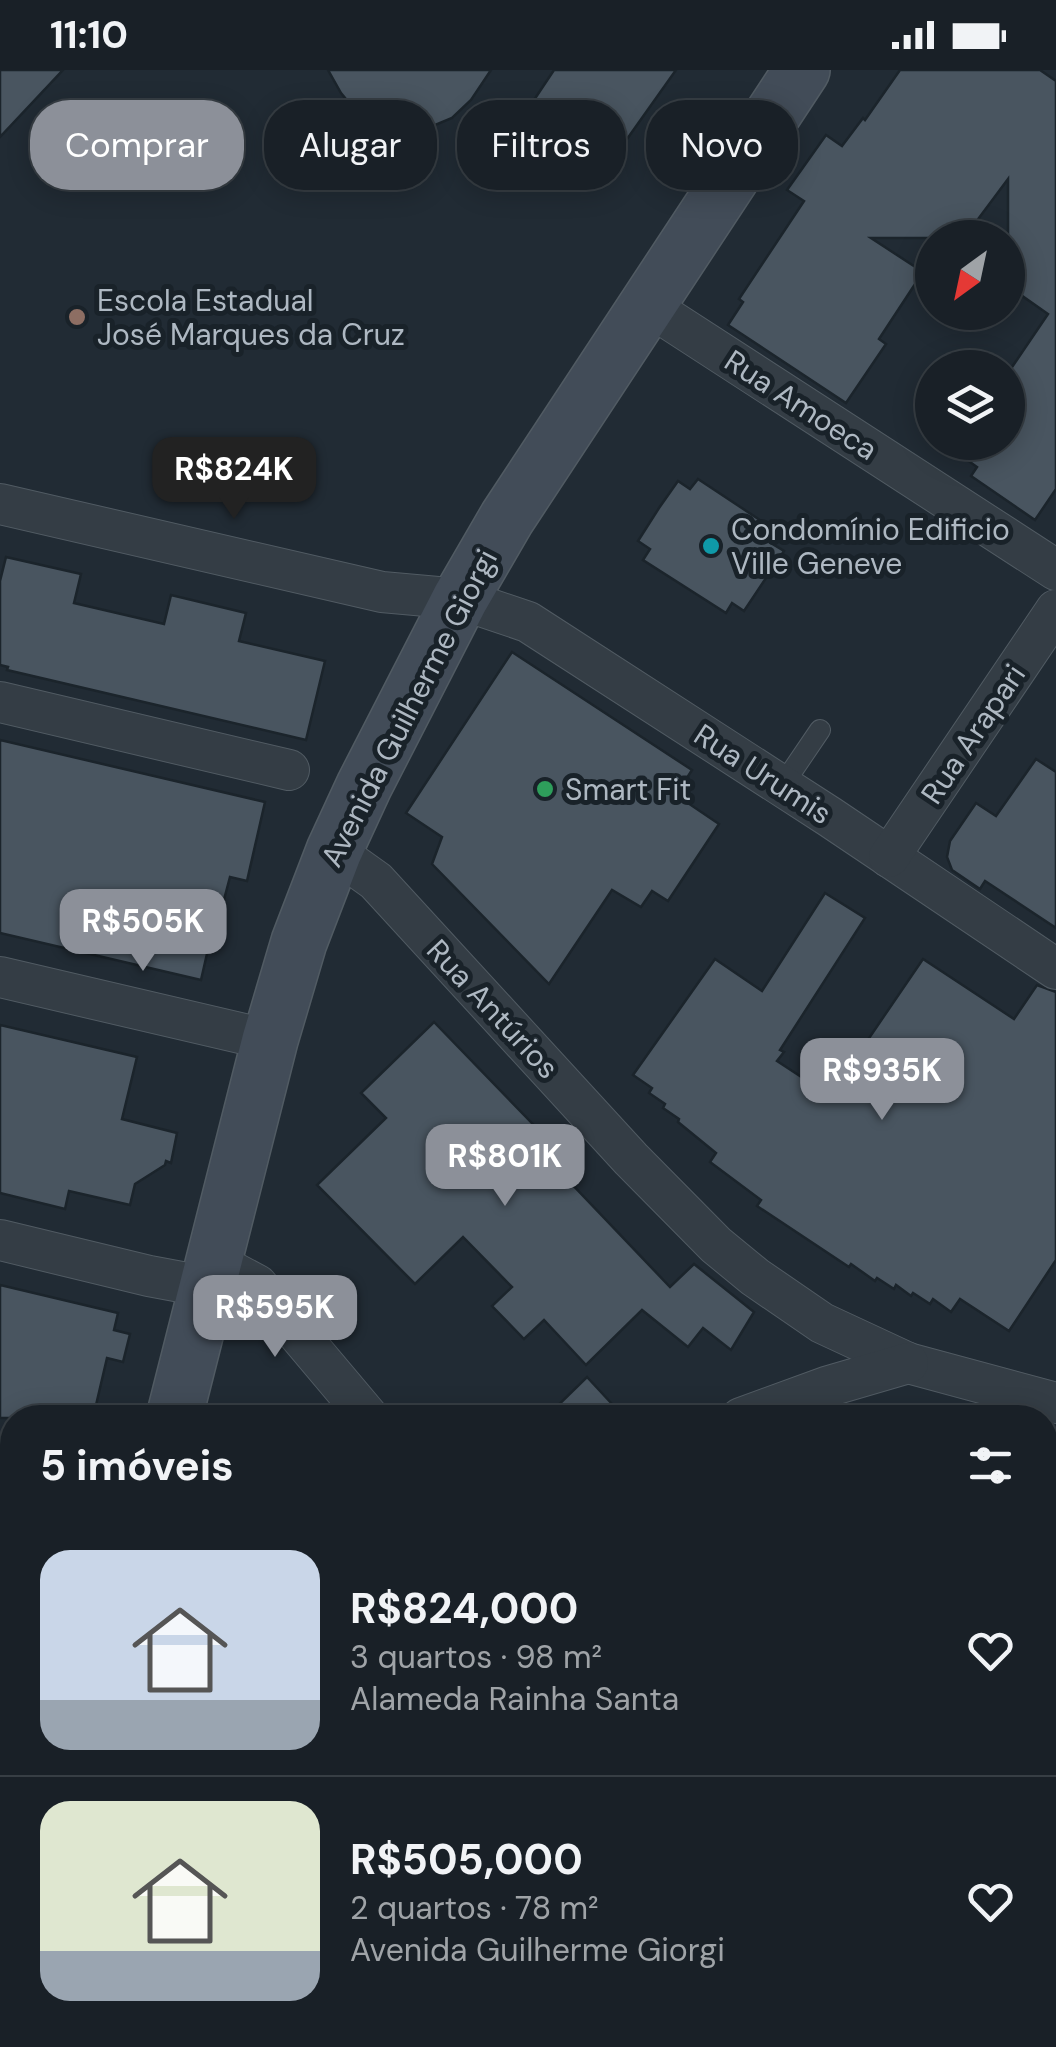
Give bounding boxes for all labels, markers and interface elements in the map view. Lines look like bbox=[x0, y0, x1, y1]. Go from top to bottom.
text: 11:10 bbox=[50, 10, 128, 60]
chip: Comprar bbox=[30, 100, 244, 190]
chip: Alugar bbox=[264, 100, 437, 190]
chip: Filtros bbox=[457, 100, 626, 190]
chip: Novo bbox=[646, 100, 798, 190]
north arrow bbox=[915, 220, 1025, 330]
map controls bbox=[915, 220, 1025, 460]
place label: Escola Estadual José Marques da Cruz bbox=[97, 281, 405, 354]
marker: Escola Estadual José Marques da Cruz bbox=[66, 306, 88, 328]
street label: Rua Amoeca bbox=[717, 341, 885, 469]
button: layers bbox=[915, 350, 1025, 460]
pin: R$824K bbox=[153, 437, 315, 522]
text: R$824K bbox=[174, 448, 294, 490]
place label: Condomínio Edificio Ville Geneve bbox=[731, 510, 1010, 583]
marker: Condomínio Edificio Ville Geneve bbox=[700, 535, 722, 557]
street label: Avenida Guilherme Giorgi bbox=[312, 543, 506, 873]
street label: Rua Arapari bbox=[912, 657, 1034, 811]
street label: Rua Urumis bbox=[687, 715, 839, 833]
place label: Smart Fit bbox=[565, 770, 691, 809]
marker: Smart Fit bbox=[534, 778, 556, 800]
pin: R$505K bbox=[62, 889, 224, 974]
text: R$505K bbox=[82, 900, 204, 942]
street label: Rua Antúrios bbox=[419, 931, 567, 1087]
pin: R$935K bbox=[801, 1038, 963, 1123]
text: R$935K bbox=[822, 1049, 942, 1091]
pin: R$801K bbox=[424, 1124, 586, 1209]
text: R$801K bbox=[448, 1135, 562, 1177]
pin: R$595K bbox=[194, 1275, 356, 1360]
text: R$595K bbox=[215, 1286, 335, 1328]
text: 5 imóveis bbox=[40, 1438, 234, 1493]
icon: filters bbox=[963, 1438, 1018, 1493]
text: R$824,000 bbox=[350, 1581, 578, 1636]
icon: home bbox=[120, 1590, 240, 1710]
icon: heart bbox=[963, 1623, 1018, 1678]
text: 3 quartos · 98 m² bbox=[350, 1636, 602, 1678]
text: Alameda Rainha Santa bbox=[350, 1678, 679, 1720]
text: R$505,000 bbox=[350, 1832, 583, 1887]
icon: home bbox=[120, 1841, 240, 1961]
icon: heart bbox=[963, 1874, 1018, 1929]
text: 2 quartos · 78 m² bbox=[350, 1887, 599, 1929]
text: Avenida Guilherme Giorgi bbox=[350, 1929, 725, 1971]

